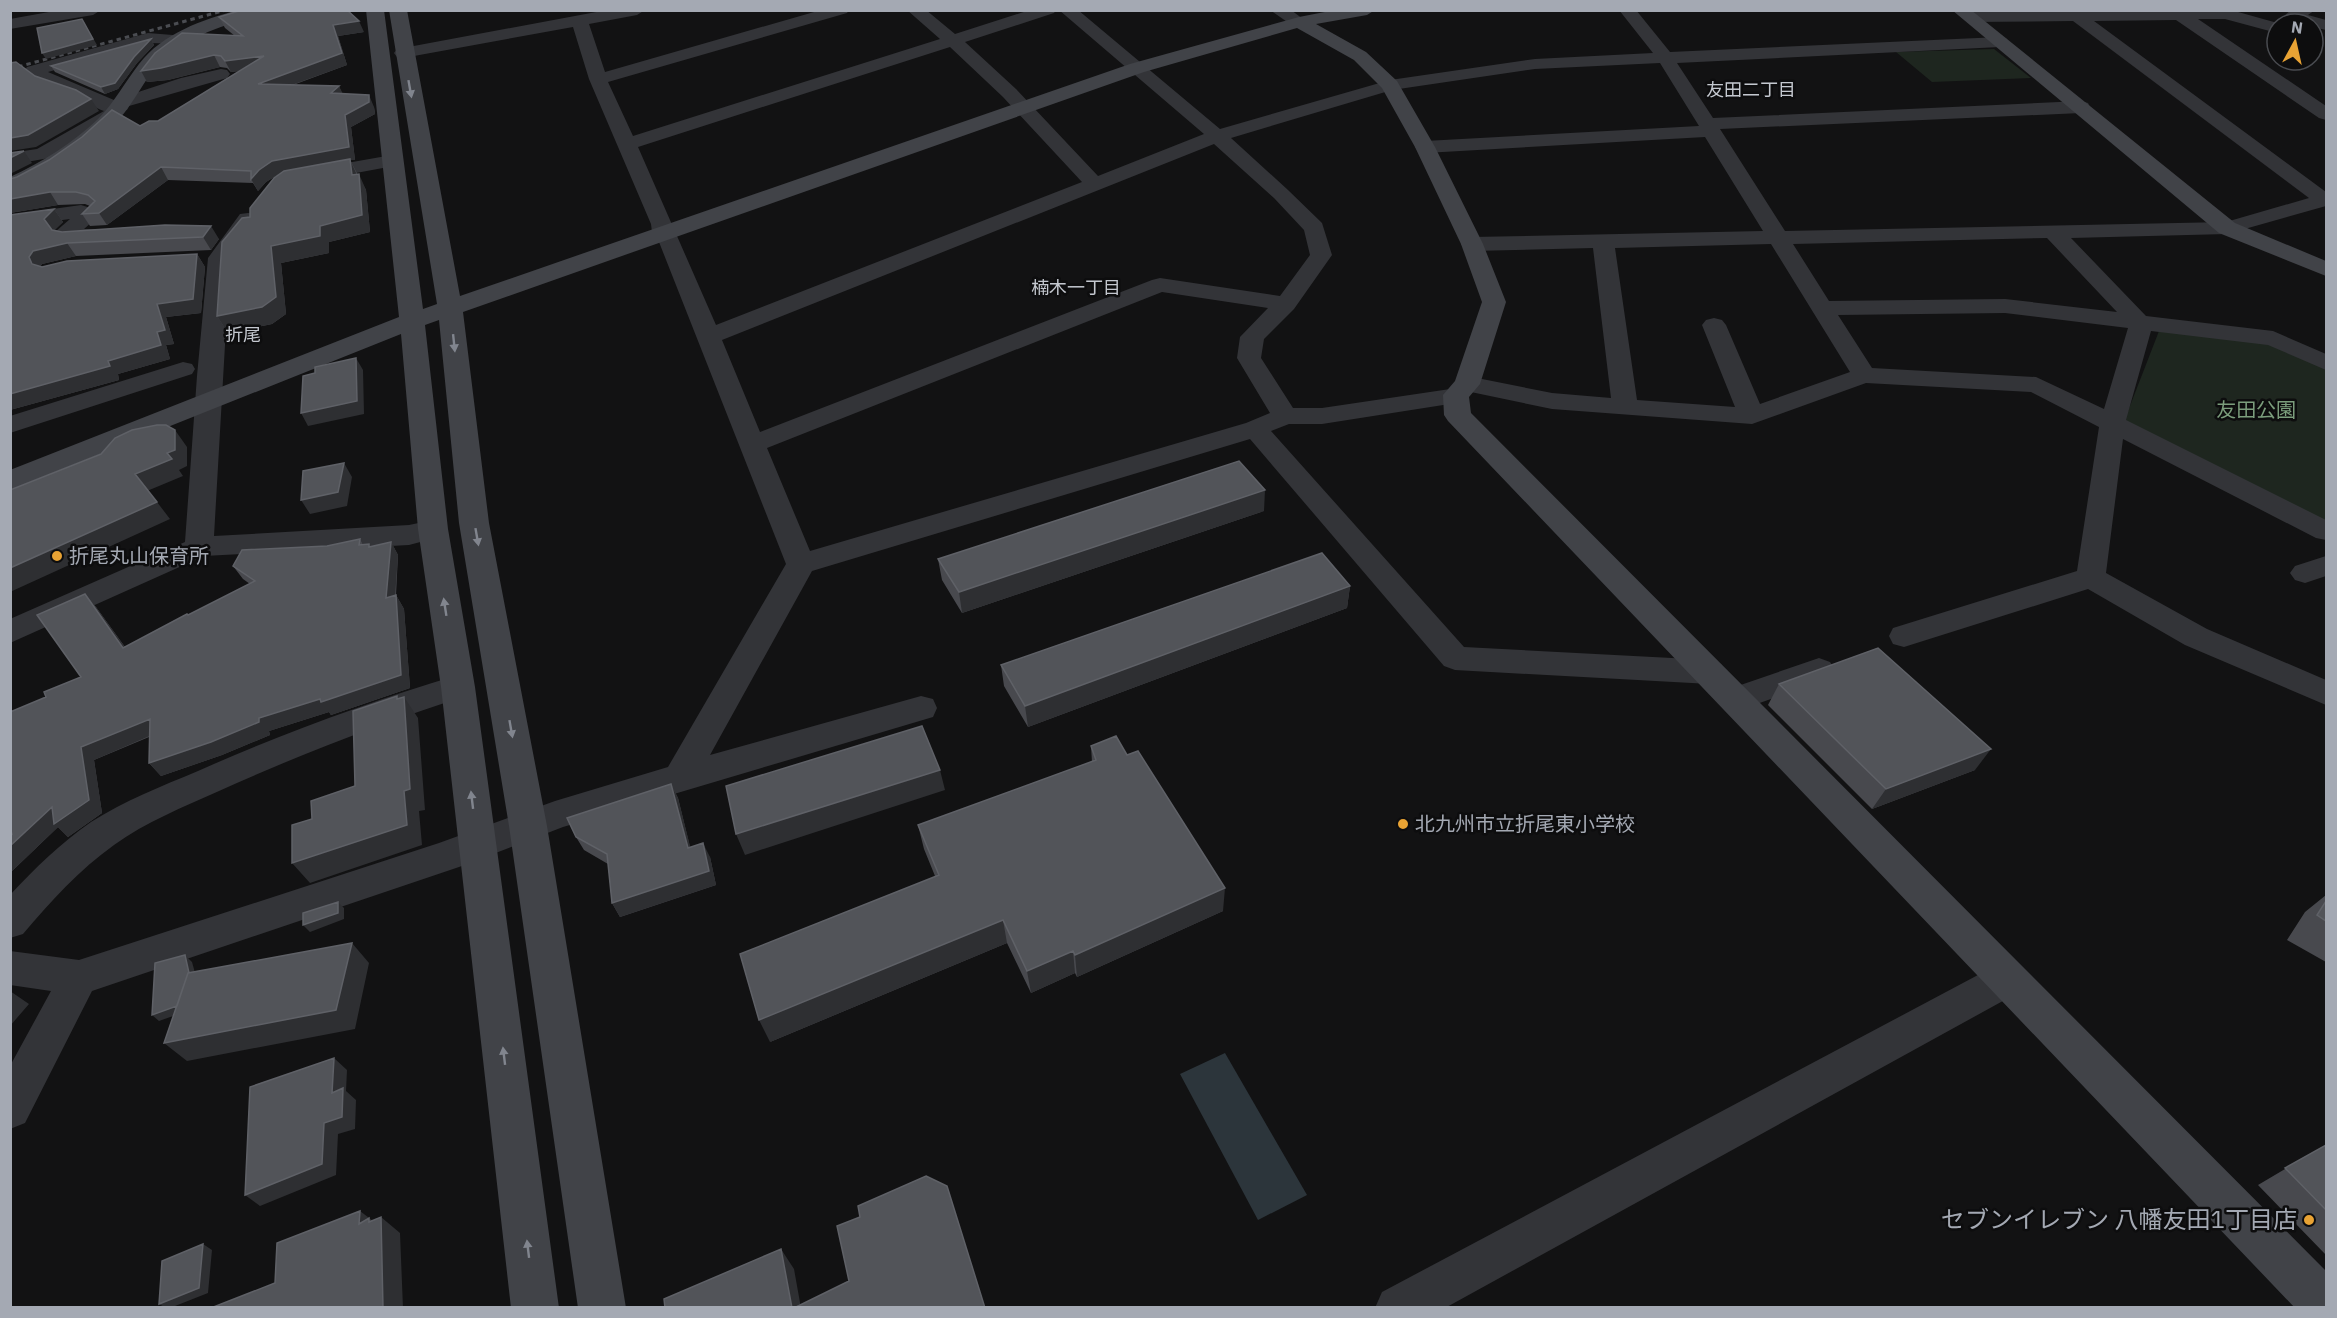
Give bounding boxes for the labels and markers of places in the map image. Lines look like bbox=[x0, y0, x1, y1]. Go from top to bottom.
place label: 折尾丸山保育所 bbox=[69, 542, 209, 569]
marker: 折尾丸山保育所 bbox=[50, 549, 64, 563]
place label: 北九州市立折尾東小学校 bbox=[1415, 810, 1635, 837]
marker: 北九州市立折尾東小学校 bbox=[1396, 817, 1410, 831]
place label: セブンイレブン 八幡友田1丁目店 bbox=[1941, 1203, 2297, 1235]
marker: セブンイレブン 八幡友田1丁目店 bbox=[2302, 1213, 2316, 1227]

